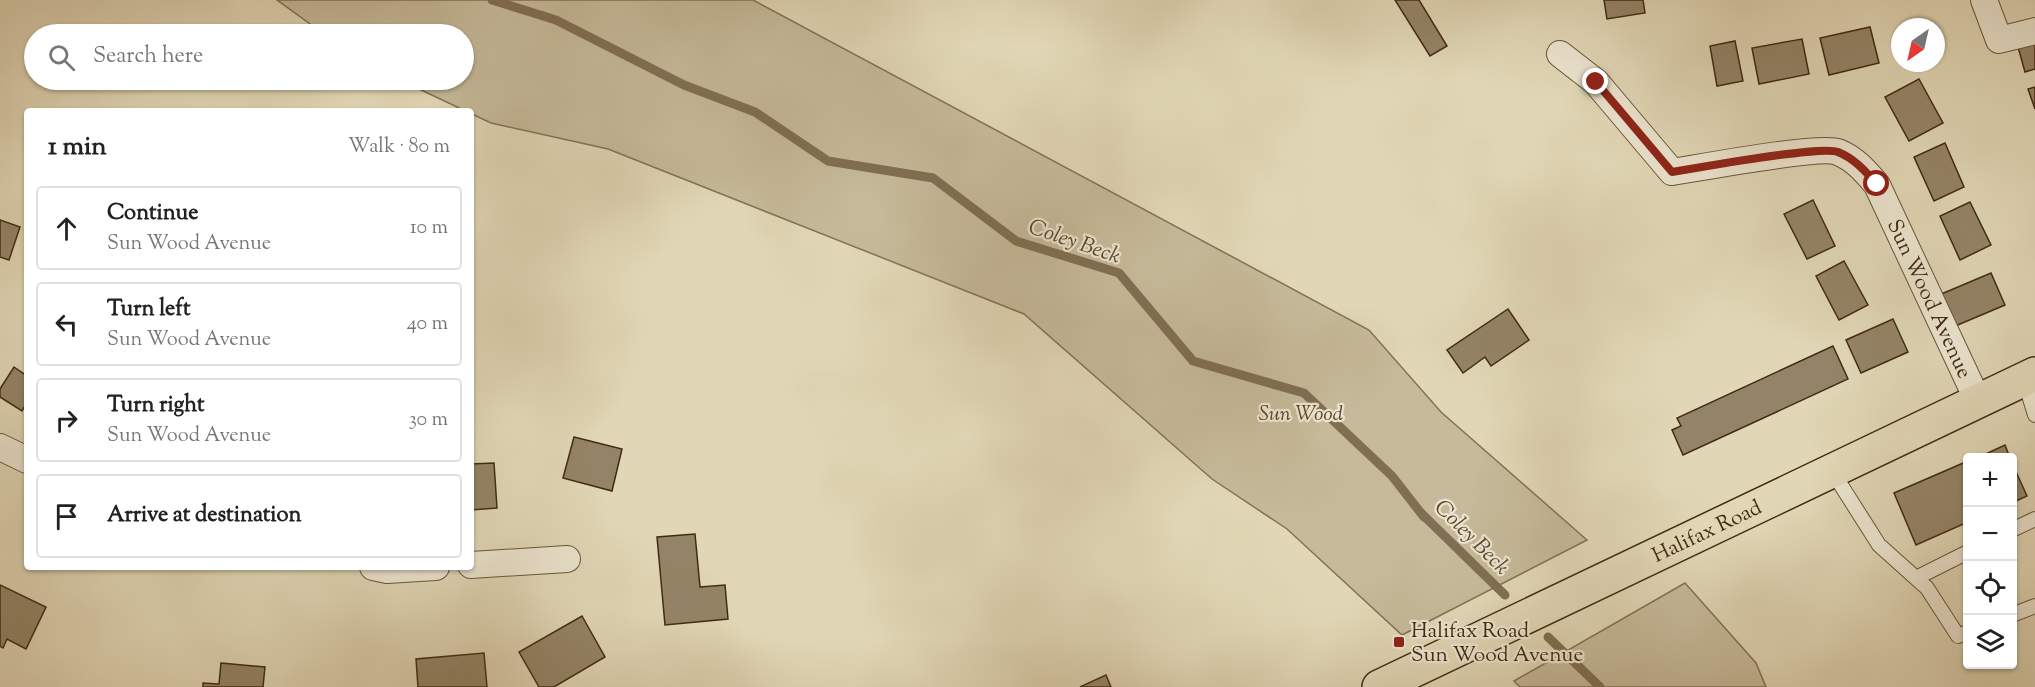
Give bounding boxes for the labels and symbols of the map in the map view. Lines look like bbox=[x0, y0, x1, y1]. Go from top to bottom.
north arrow bbox=[1891, 18, 1945, 72]
route end bbox=[1582, 68, 1608, 94]
route start bbox=[1863, 170, 1889, 196]
water label: Coley Beck bbox=[1024, 212, 1124, 274]
street label: Sun Wood Avenue bbox=[1878, 215, 1978, 384]
park label: Sun Wood bbox=[1259, 400, 1344, 430]
water label: Coley Beck bbox=[1426, 493, 1516, 583]
street label: Halifax Road bbox=[1648, 493, 1767, 572]
place label: Halifax Road Sun Wood Avenue bbox=[1411, 617, 1583, 671]
marker: Halifax Road Sun Wood Avenue bbox=[1392, 635, 1406, 649]

